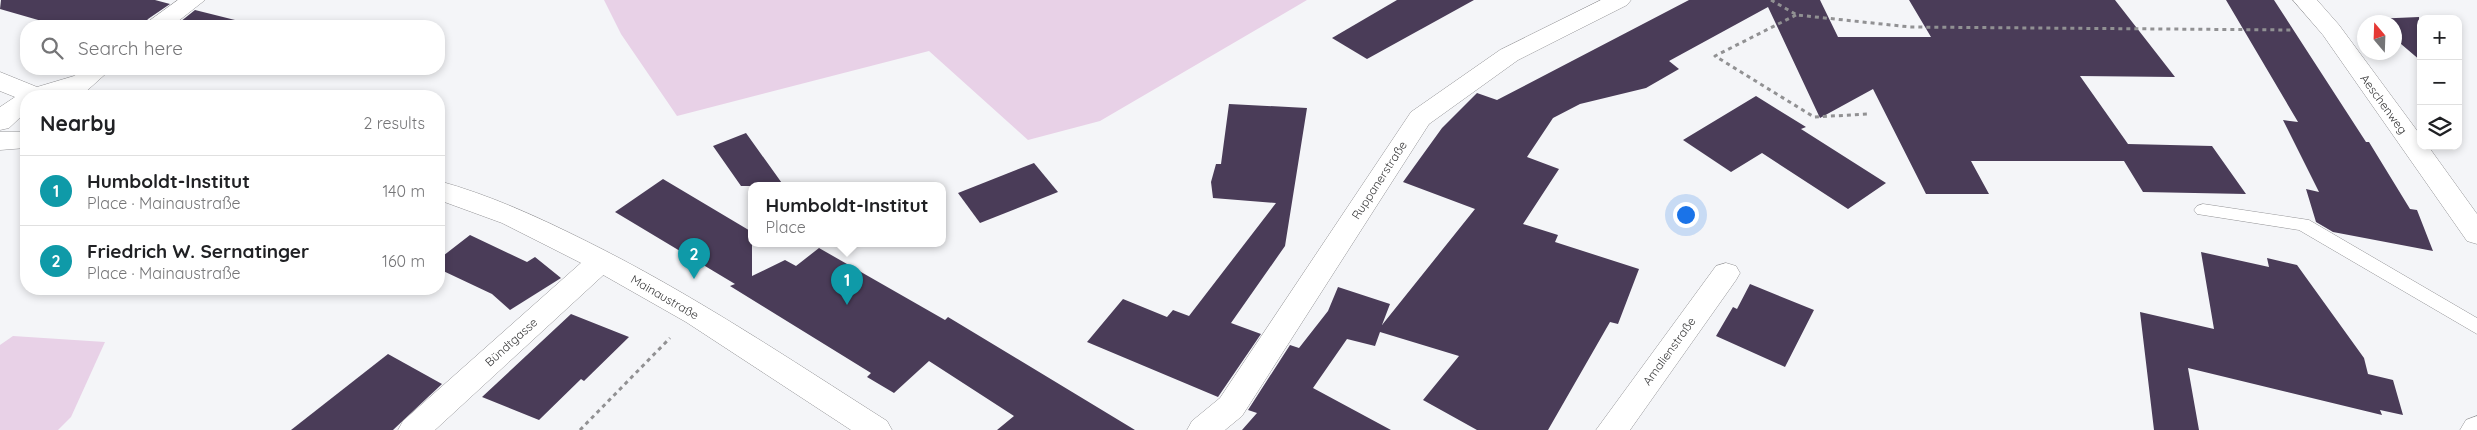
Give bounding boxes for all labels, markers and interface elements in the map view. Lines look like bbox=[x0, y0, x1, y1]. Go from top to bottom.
north arrow bbox=[2357, 15, 2402, 60]
map controls bbox=[2417, 15, 2462, 150]
button: + bbox=[2417, 15, 2462, 60]
search box bbox=[20, 20, 445, 75]
icon: search bbox=[38, 34, 66, 62]
text: Search here bbox=[78, 36, 183, 60]
button: − bbox=[2417, 60, 2462, 105]
street label: Aeschenweg bbox=[2357, 71, 2411, 137]
button: layers bbox=[2417, 105, 2462, 150]
text: Nearby bbox=[40, 110, 116, 136]
text: 2 results bbox=[363, 113, 425, 133]
street label: Ruppanerstraße bbox=[1348, 138, 1410, 222]
text: Humboldt-Institut bbox=[87, 169, 250, 193]
text: 1 bbox=[53, 181, 59, 201]
text: 140 m bbox=[382, 181, 425, 201]
popup bbox=[748, 182, 946, 247]
text: Place · Mainaustraße bbox=[87, 193, 241, 213]
text: Humboldt-Institut bbox=[766, 193, 928, 217]
your location bbox=[1673, 202, 1699, 228]
text: Place bbox=[766, 217, 806, 237]
pin: 2 bbox=[678, 238, 710, 279]
text: Friedrich W. Sernatinger bbox=[87, 239, 309, 263]
text: 2 bbox=[51, 251, 61, 271]
text: 160 m bbox=[382, 251, 425, 271]
text: Place · Mainaustraße bbox=[87, 263, 241, 283]
pin: 1 bbox=[831, 264, 863, 305]
street label: Mainaustraße bbox=[628, 271, 702, 323]
street label: Bündtgasse bbox=[482, 314, 541, 370]
street label: Amalienstraße bbox=[1639, 314, 1699, 388]

